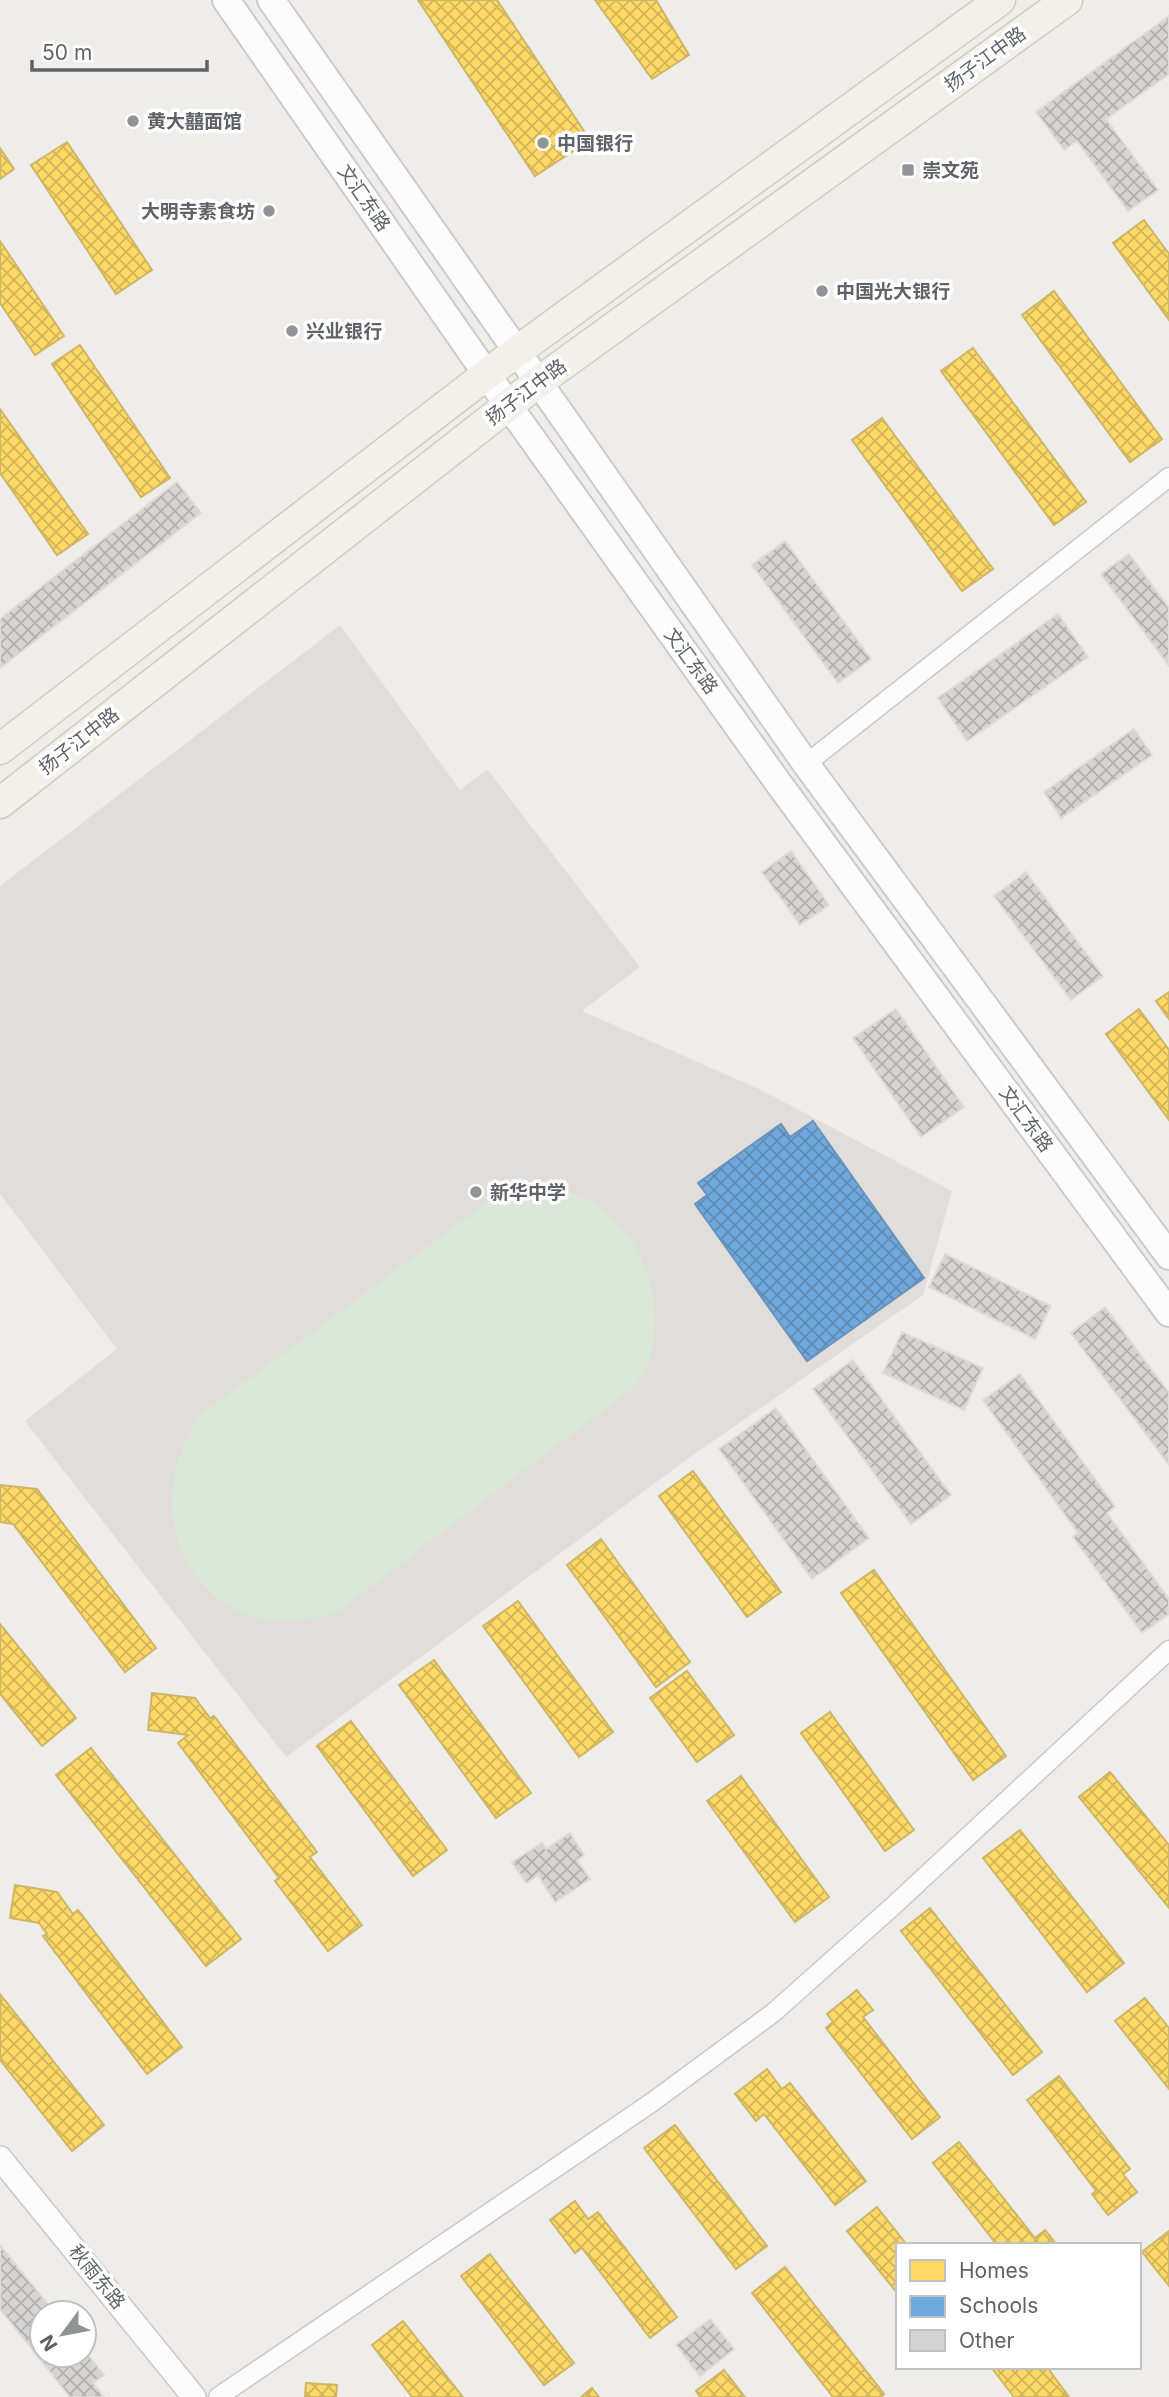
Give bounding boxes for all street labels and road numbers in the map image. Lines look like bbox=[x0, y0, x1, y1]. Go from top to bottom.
street label: 扬子江中路 bbox=[940, 22, 1030, 96]
street label: 文汇东路 bbox=[333, 160, 395, 236]
street label: 扬子江中路 bbox=[481, 354, 571, 430]
street label: 文汇东路 bbox=[659, 623, 723, 699]
street label: 扬子江中路 bbox=[34, 703, 124, 779]
street label: 文汇东路 bbox=[994, 1081, 1058, 1157]
street label: 秋雨东路 bbox=[64, 2240, 130, 2314]

